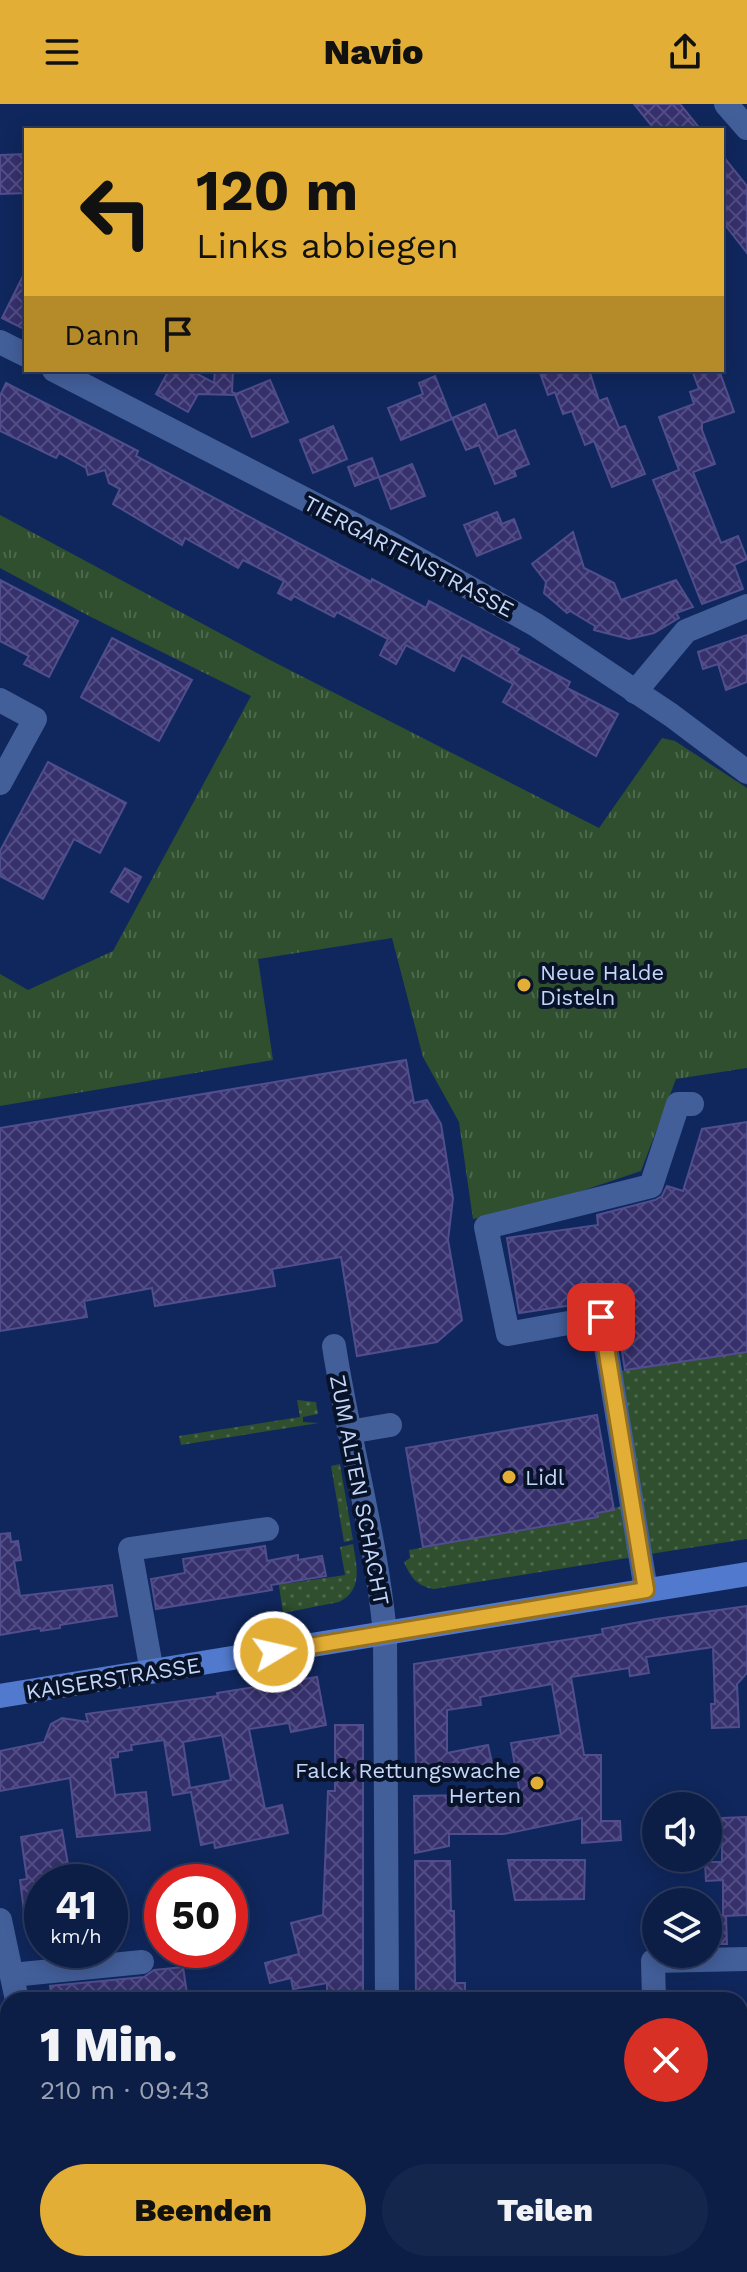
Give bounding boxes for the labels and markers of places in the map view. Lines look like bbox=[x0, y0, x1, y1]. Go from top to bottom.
place label: Neue Halde Disteln bbox=[540, 960, 664, 1010]
marker: Neue Halde Disteln bbox=[515, 976, 533, 994]
pin bbox=[567, 1283, 635, 1351]
place label: Lidl bbox=[525, 1465, 565, 1490]
marker: Lidl bbox=[500, 1468, 518, 1486]
place label: Falck Rettungswache Herten bbox=[295, 1758, 521, 1808]
marker: Falck Rettungswache Herten bbox=[528, 1774, 546, 1792]

